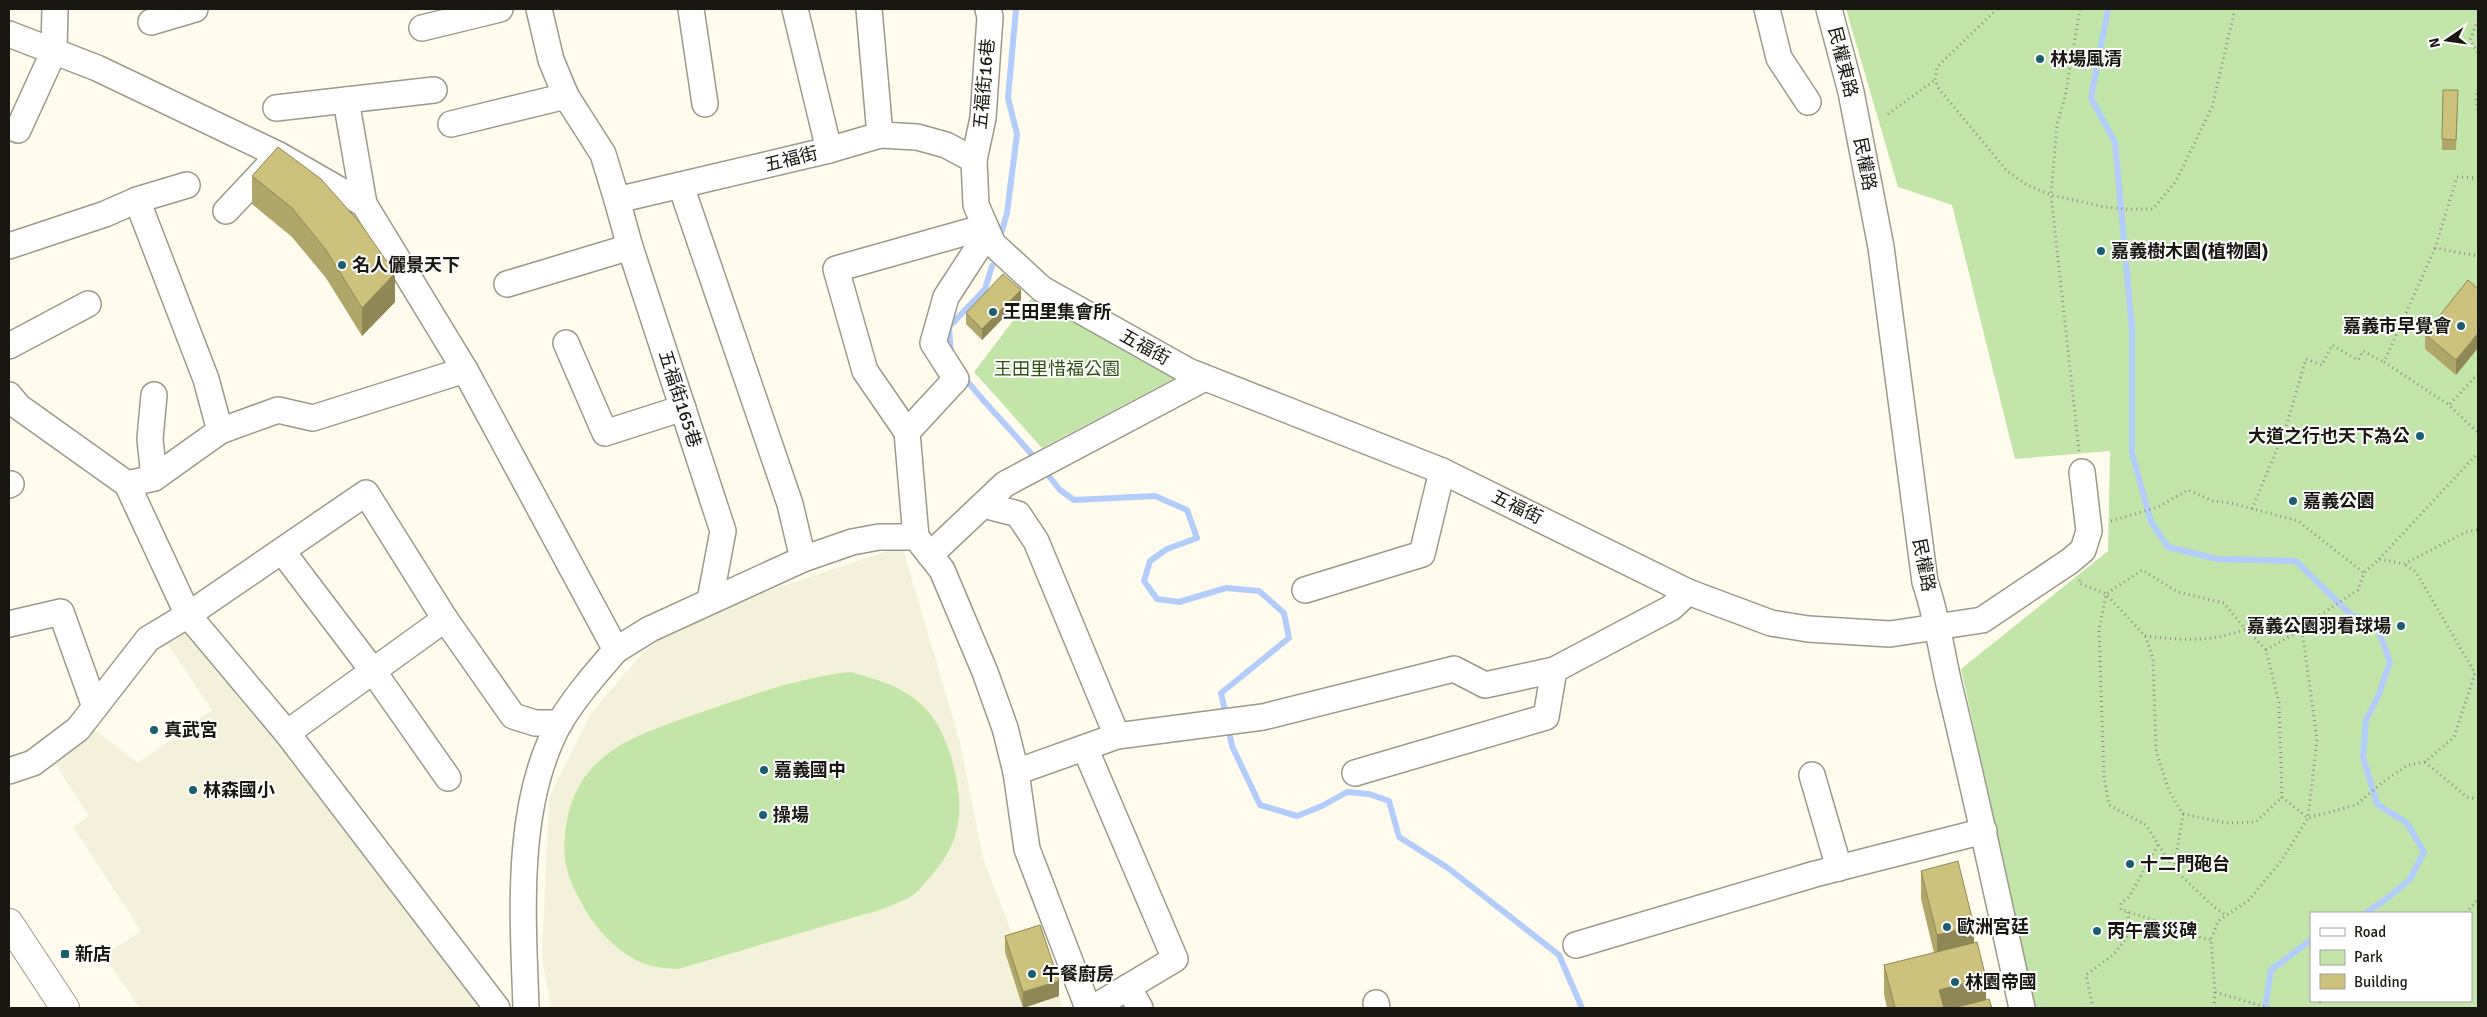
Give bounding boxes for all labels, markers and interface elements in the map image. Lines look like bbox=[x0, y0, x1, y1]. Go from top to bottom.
north arrow bbox=[2422, 15, 2472, 65]
street label: 民權東路 bbox=[1824, 24, 1862, 100]
text: N bbox=[2425, 36, 2444, 49]
street label: 五福街16巷 bbox=[969, 37, 999, 131]
place label: 林場風清 bbox=[2050, 48, 2122, 70]
marker: 林場風清 bbox=[2034, 53, 2046, 65]
street label: 民權路 bbox=[1849, 135, 1881, 193]
street label: 五福街 bbox=[762, 142, 820, 176]
place label: 嘉義樹木園(植物園) bbox=[2111, 240, 2269, 262]
marker: 嘉義樹木園(植物園) bbox=[2095, 245, 2107, 257]
place label: 名人儷景天下 bbox=[352, 254, 460, 276]
marker: 名人儷景天下 bbox=[336, 259, 348, 271]
place label: 王田里集會所 bbox=[1003, 301, 1111, 323]
marker: 王田里集會所 bbox=[987, 306, 999, 318]
place label: 嘉義市早覺會 bbox=[2343, 315, 2452, 337]
marker: 嘉義市早覺會 bbox=[2455, 320, 2467, 332]
street label: 五福街 bbox=[1116, 324, 1174, 370]
street label: 五福街165巷 bbox=[654, 347, 706, 451]
park label: 王田里惜福公園 bbox=[994, 358, 1120, 380]
place label: 大道之行也天下為公 bbox=[2248, 425, 2410, 447]
marker: 大道之行也天下為公 bbox=[2414, 430, 2426, 442]
street label: 五福街 bbox=[1488, 485, 1546, 529]
place label: 嘉義公園 bbox=[2303, 490, 2375, 512]
marker: 嘉義公園 bbox=[2287, 495, 2299, 507]
street label: 民權路 bbox=[1908, 536, 1940, 594]
place label: 嘉義公園羽看球場 bbox=[2247, 615, 2391, 637]
marker: 嘉義公園羽看球場 bbox=[2395, 620, 2407, 632]
place label: 真武宮 bbox=[164, 719, 218, 741]
marker: 真武宮 bbox=[148, 724, 160, 736]
place label: 嘉義國中 bbox=[774, 759, 846, 781]
marker: 嘉義國中 bbox=[758, 764, 770, 776]
place label: 林森國小 bbox=[203, 779, 275, 801]
marker: 林森國小 bbox=[187, 784, 199, 796]
place label: 操場 bbox=[773, 804, 809, 826]
marker: 操場 bbox=[757, 809, 769, 821]
place label: 十二門砲台 bbox=[2140, 853, 2230, 875]
marker: 十二門砲台 bbox=[2124, 858, 2136, 870]
legend bbox=[2310, 912, 2472, 1002]
place label: 歐洲宮廷 bbox=[1957, 916, 2029, 938]
place label: 丙午震災碑 bbox=[2107, 920, 2197, 942]
marker: 歐洲宮廷 bbox=[1941, 921, 1953, 933]
text: Road bbox=[2354, 923, 2386, 941]
marker: 丙午震災碑 bbox=[2091, 925, 2103, 937]
place label: 新店 bbox=[75, 943, 111, 965]
marker: 新店 bbox=[59, 948, 71, 960]
text: Park bbox=[2354, 948, 2383, 966]
place label: 午餐廚房 bbox=[1042, 963, 1114, 985]
marker: 午餐廚房 bbox=[1026, 968, 1038, 980]
place label: 林園帝國 bbox=[1965, 971, 2037, 993]
text: Building bbox=[2354, 973, 2408, 991]
marker: 林園帝國 bbox=[1949, 976, 1961, 988]

